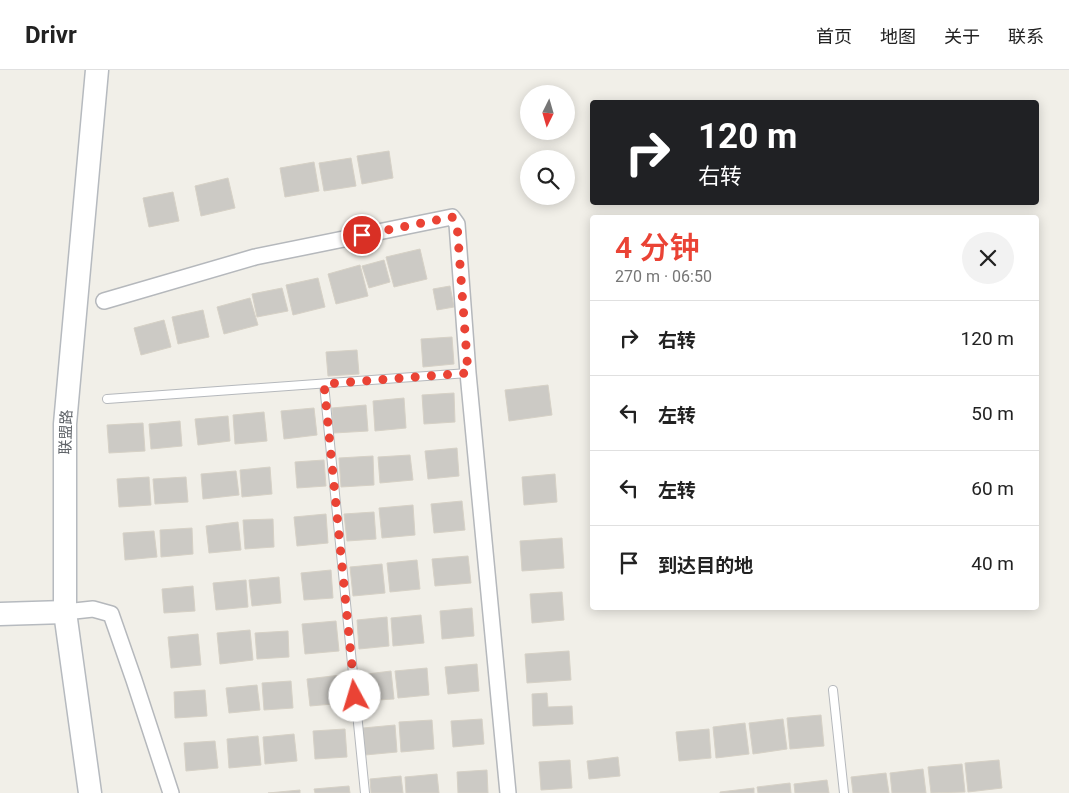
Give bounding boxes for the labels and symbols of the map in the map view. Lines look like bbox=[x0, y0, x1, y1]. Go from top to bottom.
north arrow bbox=[520, 85, 575, 140]
pin bbox=[341, 214, 383, 256]
street label: 联盟路 bbox=[56, 409, 76, 455]
position arrow bbox=[328, 669, 380, 721]

